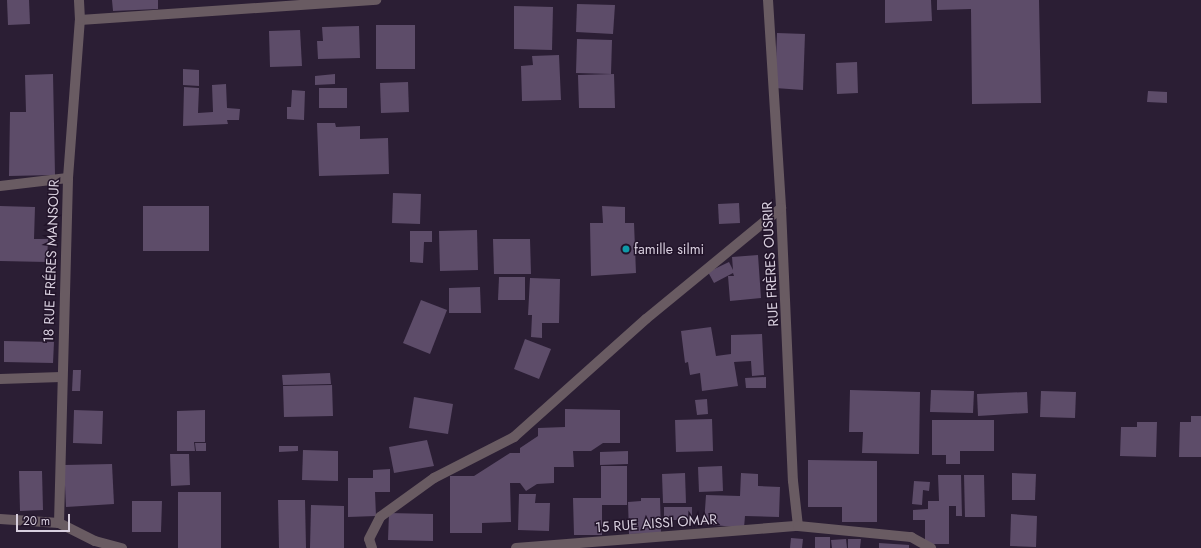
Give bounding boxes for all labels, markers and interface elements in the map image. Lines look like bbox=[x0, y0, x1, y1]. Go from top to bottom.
street label: 18 RUE FRÉRES MANSOUR bbox=[40, 179, 62, 343]
street label: RUE FRÈRES OUSRIR bbox=[758, 201, 782, 327]
place label: famille silmi bbox=[634, 241, 704, 257]
marker: famille silmi bbox=[621, 244, 631, 254]
scale bar bbox=[18, 506, 72, 532]
street label: 15 RUE AISSI OMAR bbox=[595, 510, 717, 536]
text: 20 m bbox=[23, 512, 50, 530]

